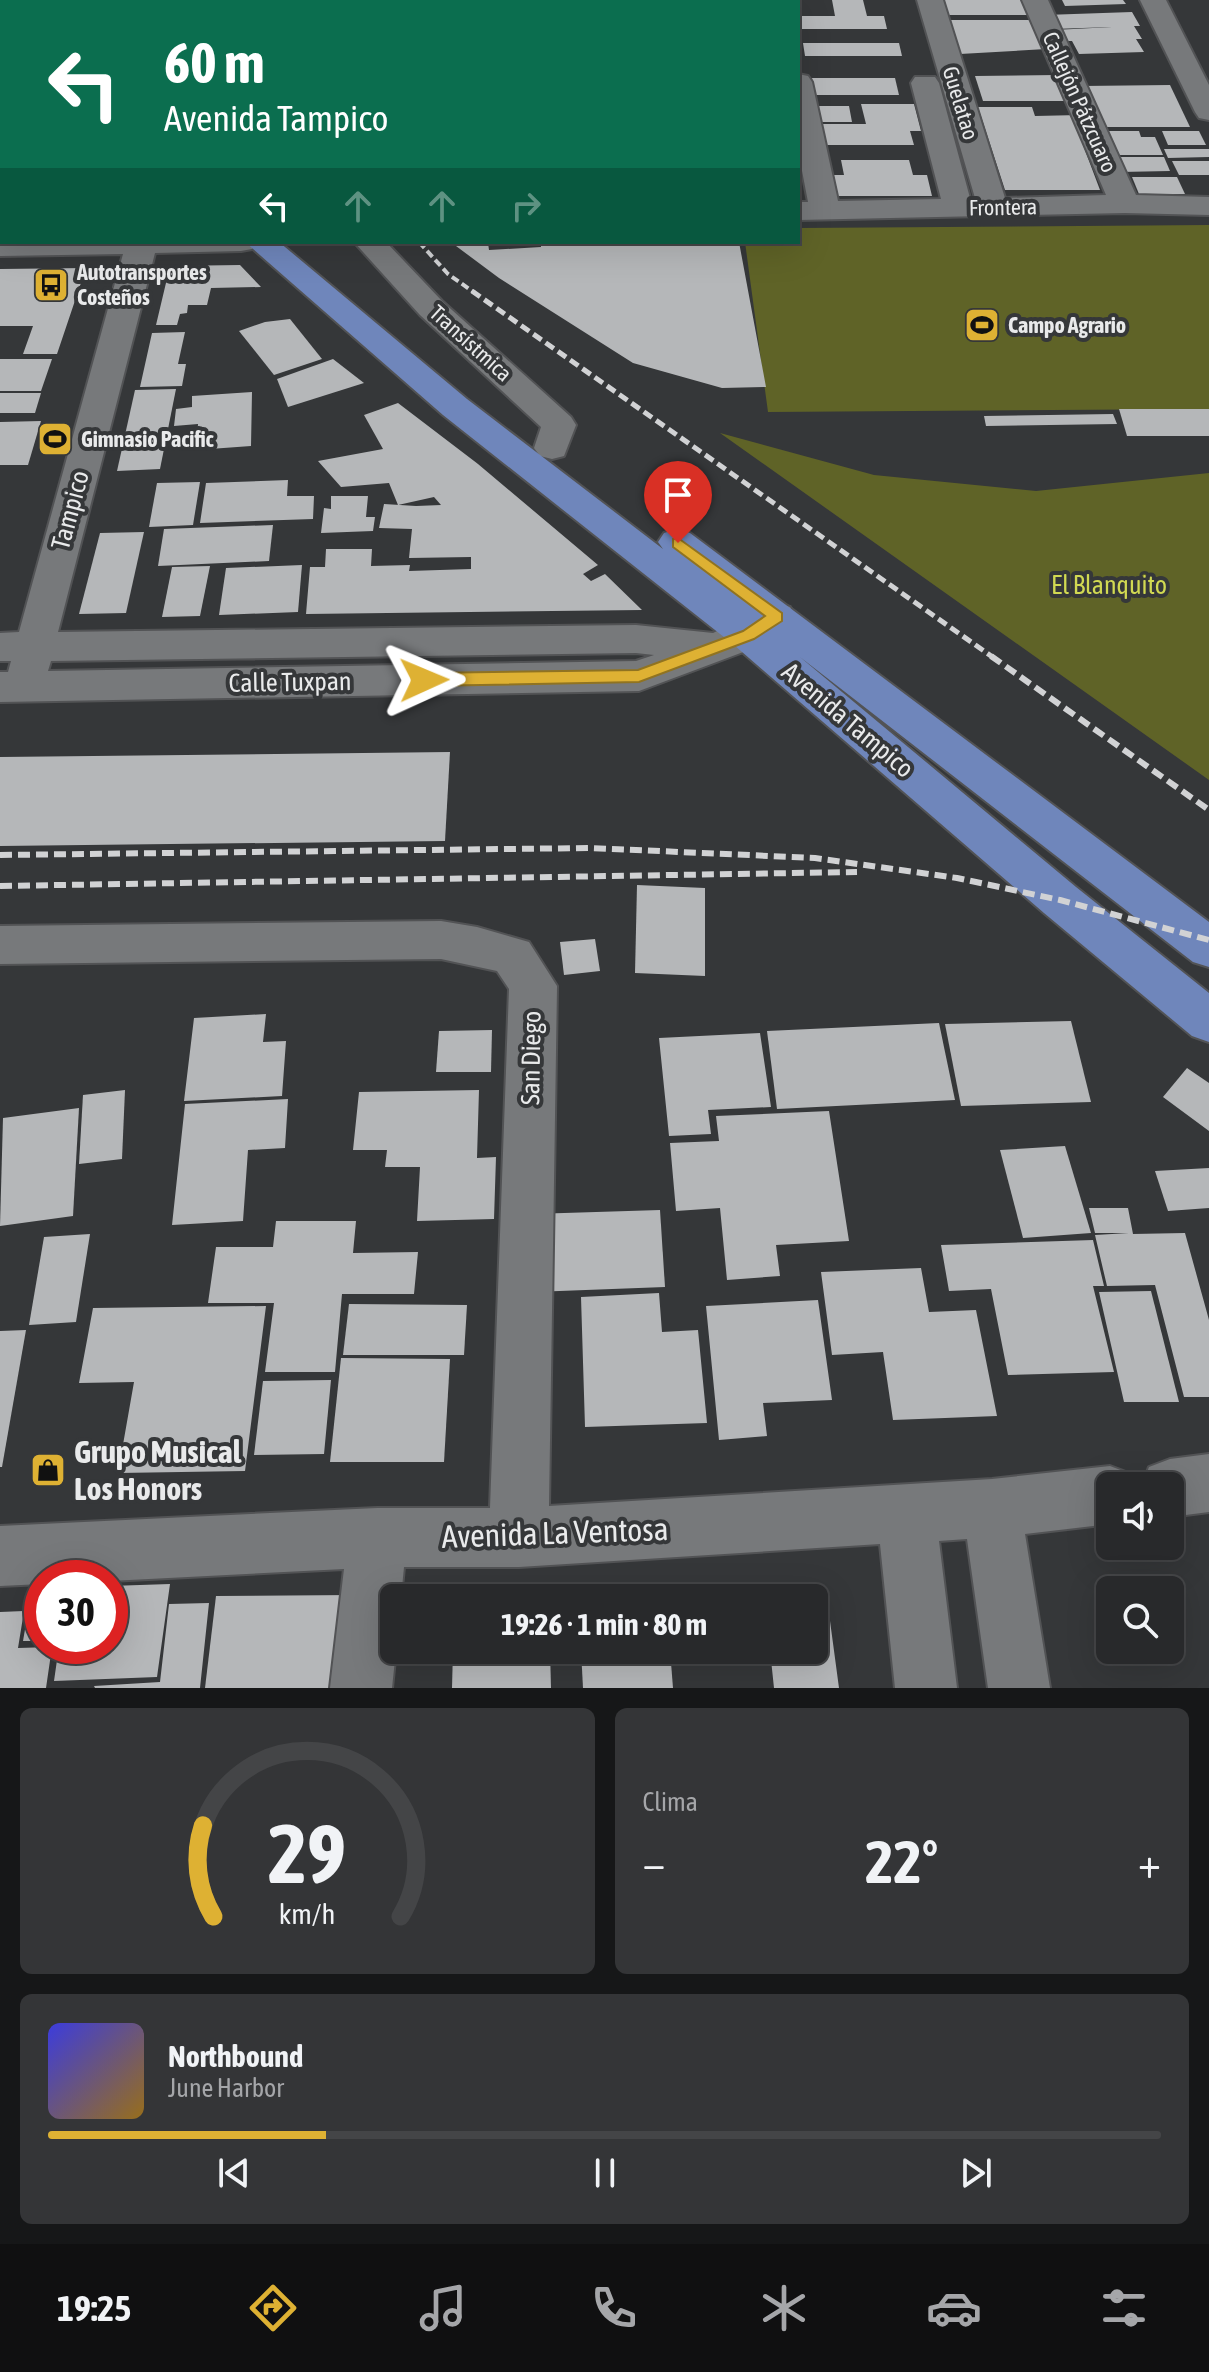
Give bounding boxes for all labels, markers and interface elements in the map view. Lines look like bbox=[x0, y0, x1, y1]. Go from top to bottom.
street label: Callejón Pátzcuaro bbox=[1037, 28, 1123, 176]
text: 60 m bbox=[164, 31, 265, 95]
icon: left bbox=[32, 32, 136, 136]
street label: Guelatao bbox=[938, 63, 984, 143]
text: Avenida Tampico bbox=[164, 97, 388, 139]
icon: left bbox=[252, 184, 296, 228]
icon: ahead bbox=[336, 184, 380, 228]
icon: ahead bbox=[420, 184, 464, 228]
icon: right bbox=[504, 184, 548, 228]
street label: Frontera bbox=[969, 193, 1037, 221]
place label: Autotransportes Costeños bbox=[76, 259, 207, 310]
bus stop icon: Autotransportes Costeños bbox=[32, 266, 70, 304]
street label: Transístmica bbox=[425, 299, 517, 387]
sports icon: Campo Agrario bbox=[963, 306, 1001, 344]
place label: Campo Agrario bbox=[1008, 312, 1126, 338]
sports icon: Gimnasio Pacific bbox=[36, 420, 74, 458]
place label: Gimnasio Pacific bbox=[81, 426, 215, 452]
pin bbox=[644, 461, 712, 543]
street label: Tampico bbox=[45, 467, 95, 553]
icon: arrive bbox=[656, 473, 700, 517]
park label: El Blanquito bbox=[1051, 570, 1167, 600]
position arrow bbox=[382, 638, 466, 722]
street label: Avenida Tampico bbox=[776, 656, 920, 784]
street label: Calle Tuxpan bbox=[228, 666, 352, 698]
street label: San Diego bbox=[515, 1011, 547, 1105]
place label: Grupo Musical Los Honors bbox=[74, 1433, 242, 1507]
shop icon: Grupo Musical Los Honors bbox=[29, 1451, 67, 1489]
map controls bbox=[1096, 1472, 1184, 1664]
button: sound bbox=[1096, 1472, 1184, 1560]
street label: Avenida La Ventosa bbox=[441, 1510, 669, 1555]
speed limit sign: 30 bbox=[24, 1560, 128, 1664]
button: search bbox=[1096, 1576, 1184, 1664]
text: 19:26 · 1 min · 80 m bbox=[501, 1607, 707, 1641]
text: Clima bbox=[643, 1787, 698, 1817]
text: 29 bbox=[268, 1805, 346, 1901]
text: 22° bbox=[865, 1827, 938, 1896]
text: − bbox=[643, 1837, 665, 1887]
text: + bbox=[1138, 1837, 1161, 1887]
text: km/h bbox=[279, 1897, 336, 1930]
text: Northbound bbox=[168, 2039, 303, 2073]
text: June Harbor bbox=[168, 2073, 284, 2103]
icon: previous bbox=[212, 2151, 256, 2195]
icon: pause bbox=[583, 2151, 627, 2195]
icon: next bbox=[954, 2151, 998, 2195]
icon: directions bbox=[245, 2280, 301, 2336]
icon: music bbox=[415, 2280, 471, 2336]
icon: phone bbox=[586, 2280, 642, 2336]
icon: climate bbox=[756, 2280, 812, 2336]
icon: car bbox=[926, 2280, 982, 2336]
icon: filters bbox=[1096, 2280, 1152, 2336]
text: 19:25 bbox=[57, 2287, 131, 2329]

